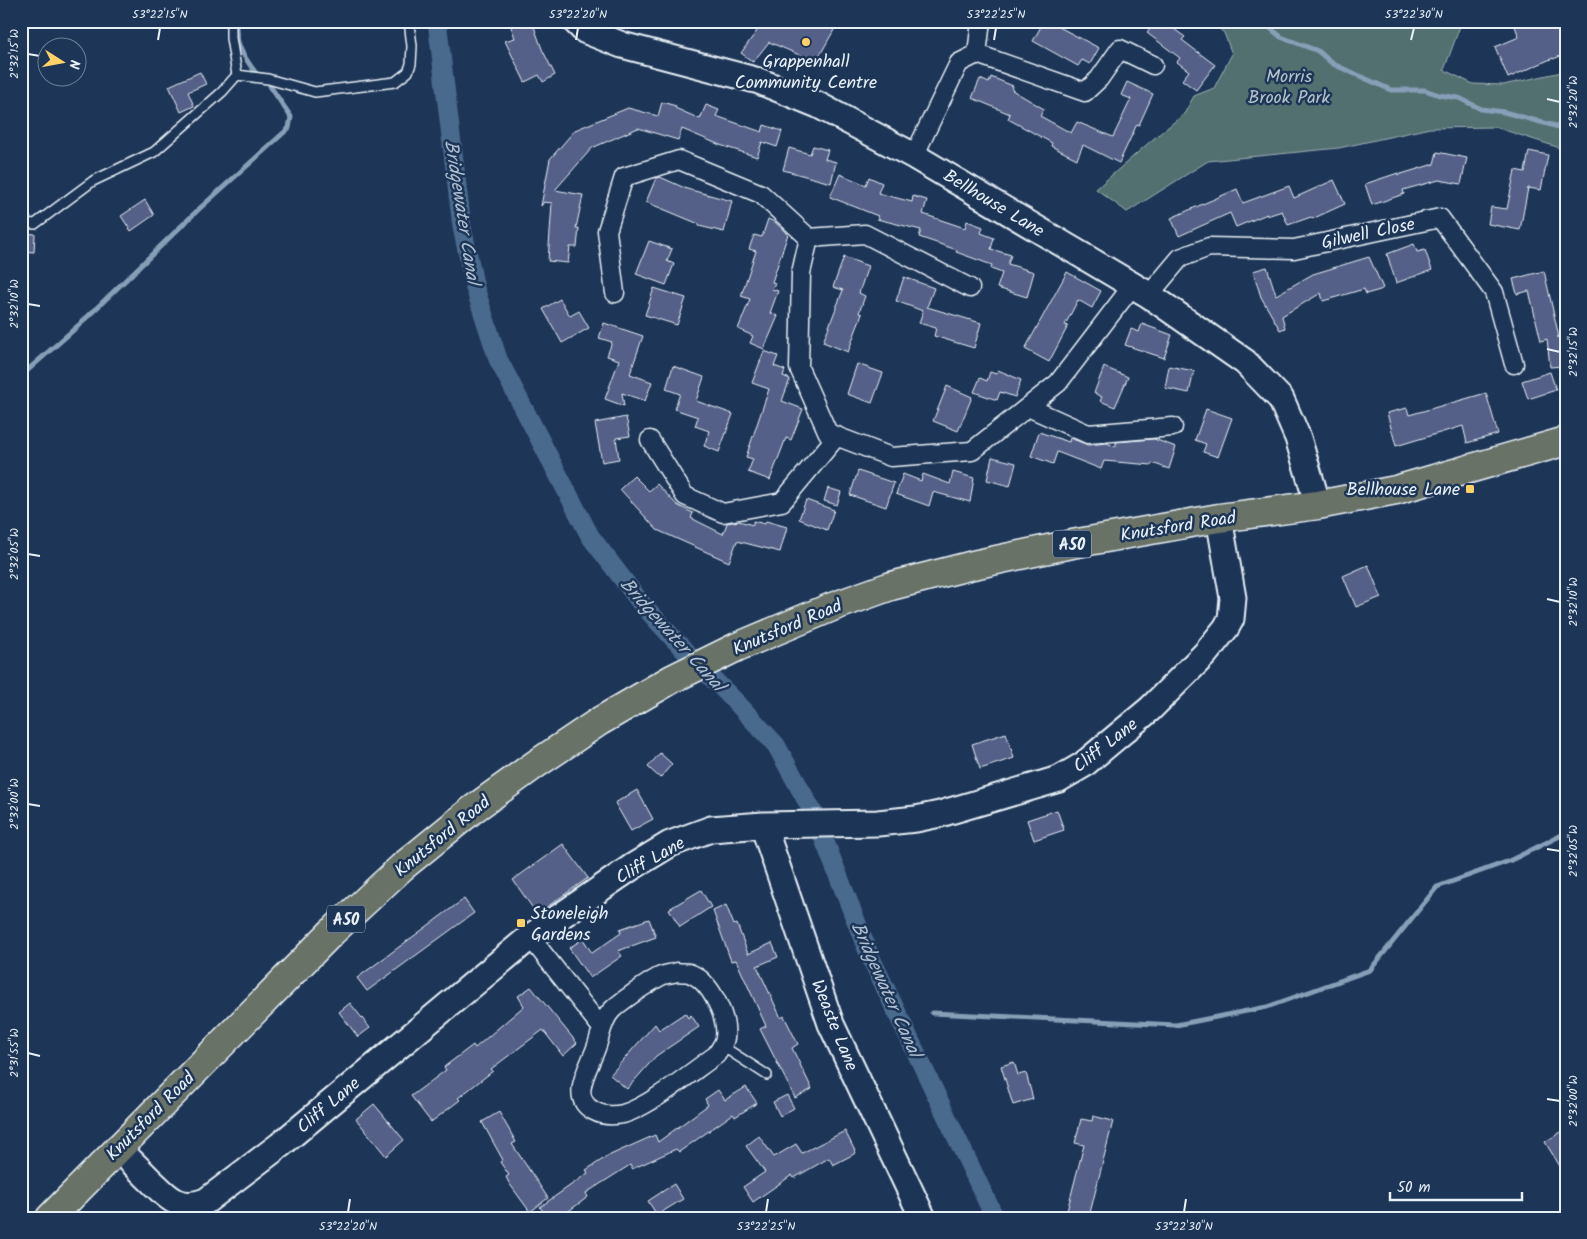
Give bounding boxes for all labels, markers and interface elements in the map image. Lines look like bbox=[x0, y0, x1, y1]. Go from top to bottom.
text: 53°22'15"N bbox=[132, 5, 188, 24]
text: 53°22'20"N bbox=[549, 5, 607, 24]
text: 53°22'25"N bbox=[967, 5, 1025, 24]
text: 53°22'30"N bbox=[1385, 5, 1443, 24]
text: 2°32'15"W bbox=[5, 29, 24, 79]
marker: Grappenhall Community Centre bbox=[800, 36, 812, 48]
north arrow bbox=[38, 38, 88, 88]
place label: Grappenhall Community Centre bbox=[735, 48, 877, 98]
text: N bbox=[62, 58, 85, 71]
park label: Morris Brook Park bbox=[1248, 63, 1331, 113]
text: 2°32'20"W bbox=[1564, 76, 1583, 128]
water label: Bridgewater Canal bbox=[435, 138, 488, 290]
street label: Bellhouse Lane bbox=[937, 163, 1049, 246]
street label: Gilwell Close bbox=[1319, 210, 1418, 259]
text: 2°32'10"W bbox=[5, 279, 24, 329]
text: 2°32'15"W bbox=[1564, 327, 1583, 377]
place label: Bellhouse Lane bbox=[1346, 476, 1460, 505]
marker: Bellhouse Lane bbox=[1464, 483, 1476, 495]
street label: Knutsford Road bbox=[1118, 504, 1239, 551]
text: 2°32'05"W bbox=[5, 528, 24, 580]
road number: A50 bbox=[1053, 530, 1091, 558]
water label: Bridgewater Canal bbox=[612, 571, 734, 702]
text: 2°32'10"W bbox=[1564, 577, 1583, 627]
street label: Knutsford Road bbox=[728, 592, 848, 665]
street label: Cliff Lane bbox=[1067, 711, 1145, 781]
text: 2°32'00"W bbox=[5, 778, 24, 830]
street label: Knutsford Road bbox=[388, 789, 498, 885]
text: 2°32'05"W bbox=[1564, 825, 1583, 877]
street label: Cliff Lane bbox=[611, 830, 691, 893]
place label: Stoneleigh Gardens bbox=[531, 900, 608, 950]
road number: A50 bbox=[327, 906, 365, 932]
marker: Stoneleigh Gardens bbox=[515, 917, 527, 929]
water label: Bridgewater Canal bbox=[842, 917, 930, 1065]
street label: Weaste Lane bbox=[802, 975, 865, 1076]
text: 2°31'55"W bbox=[5, 1028, 24, 1078]
street label: Knutsford Road bbox=[100, 1065, 203, 1169]
street label: Cliff Lane bbox=[290, 1071, 367, 1142]
text: 2°32'00"W bbox=[1564, 1075, 1583, 1127]
scale bar bbox=[1390, 1169, 1522, 1201]
text: 50 m bbox=[1397, 1176, 1431, 1200]
text: 53°22'20"N bbox=[319, 1217, 377, 1236]
text: 53°22'25"N bbox=[737, 1217, 795, 1236]
text: 53°22'30"N bbox=[1155, 1217, 1213, 1236]

